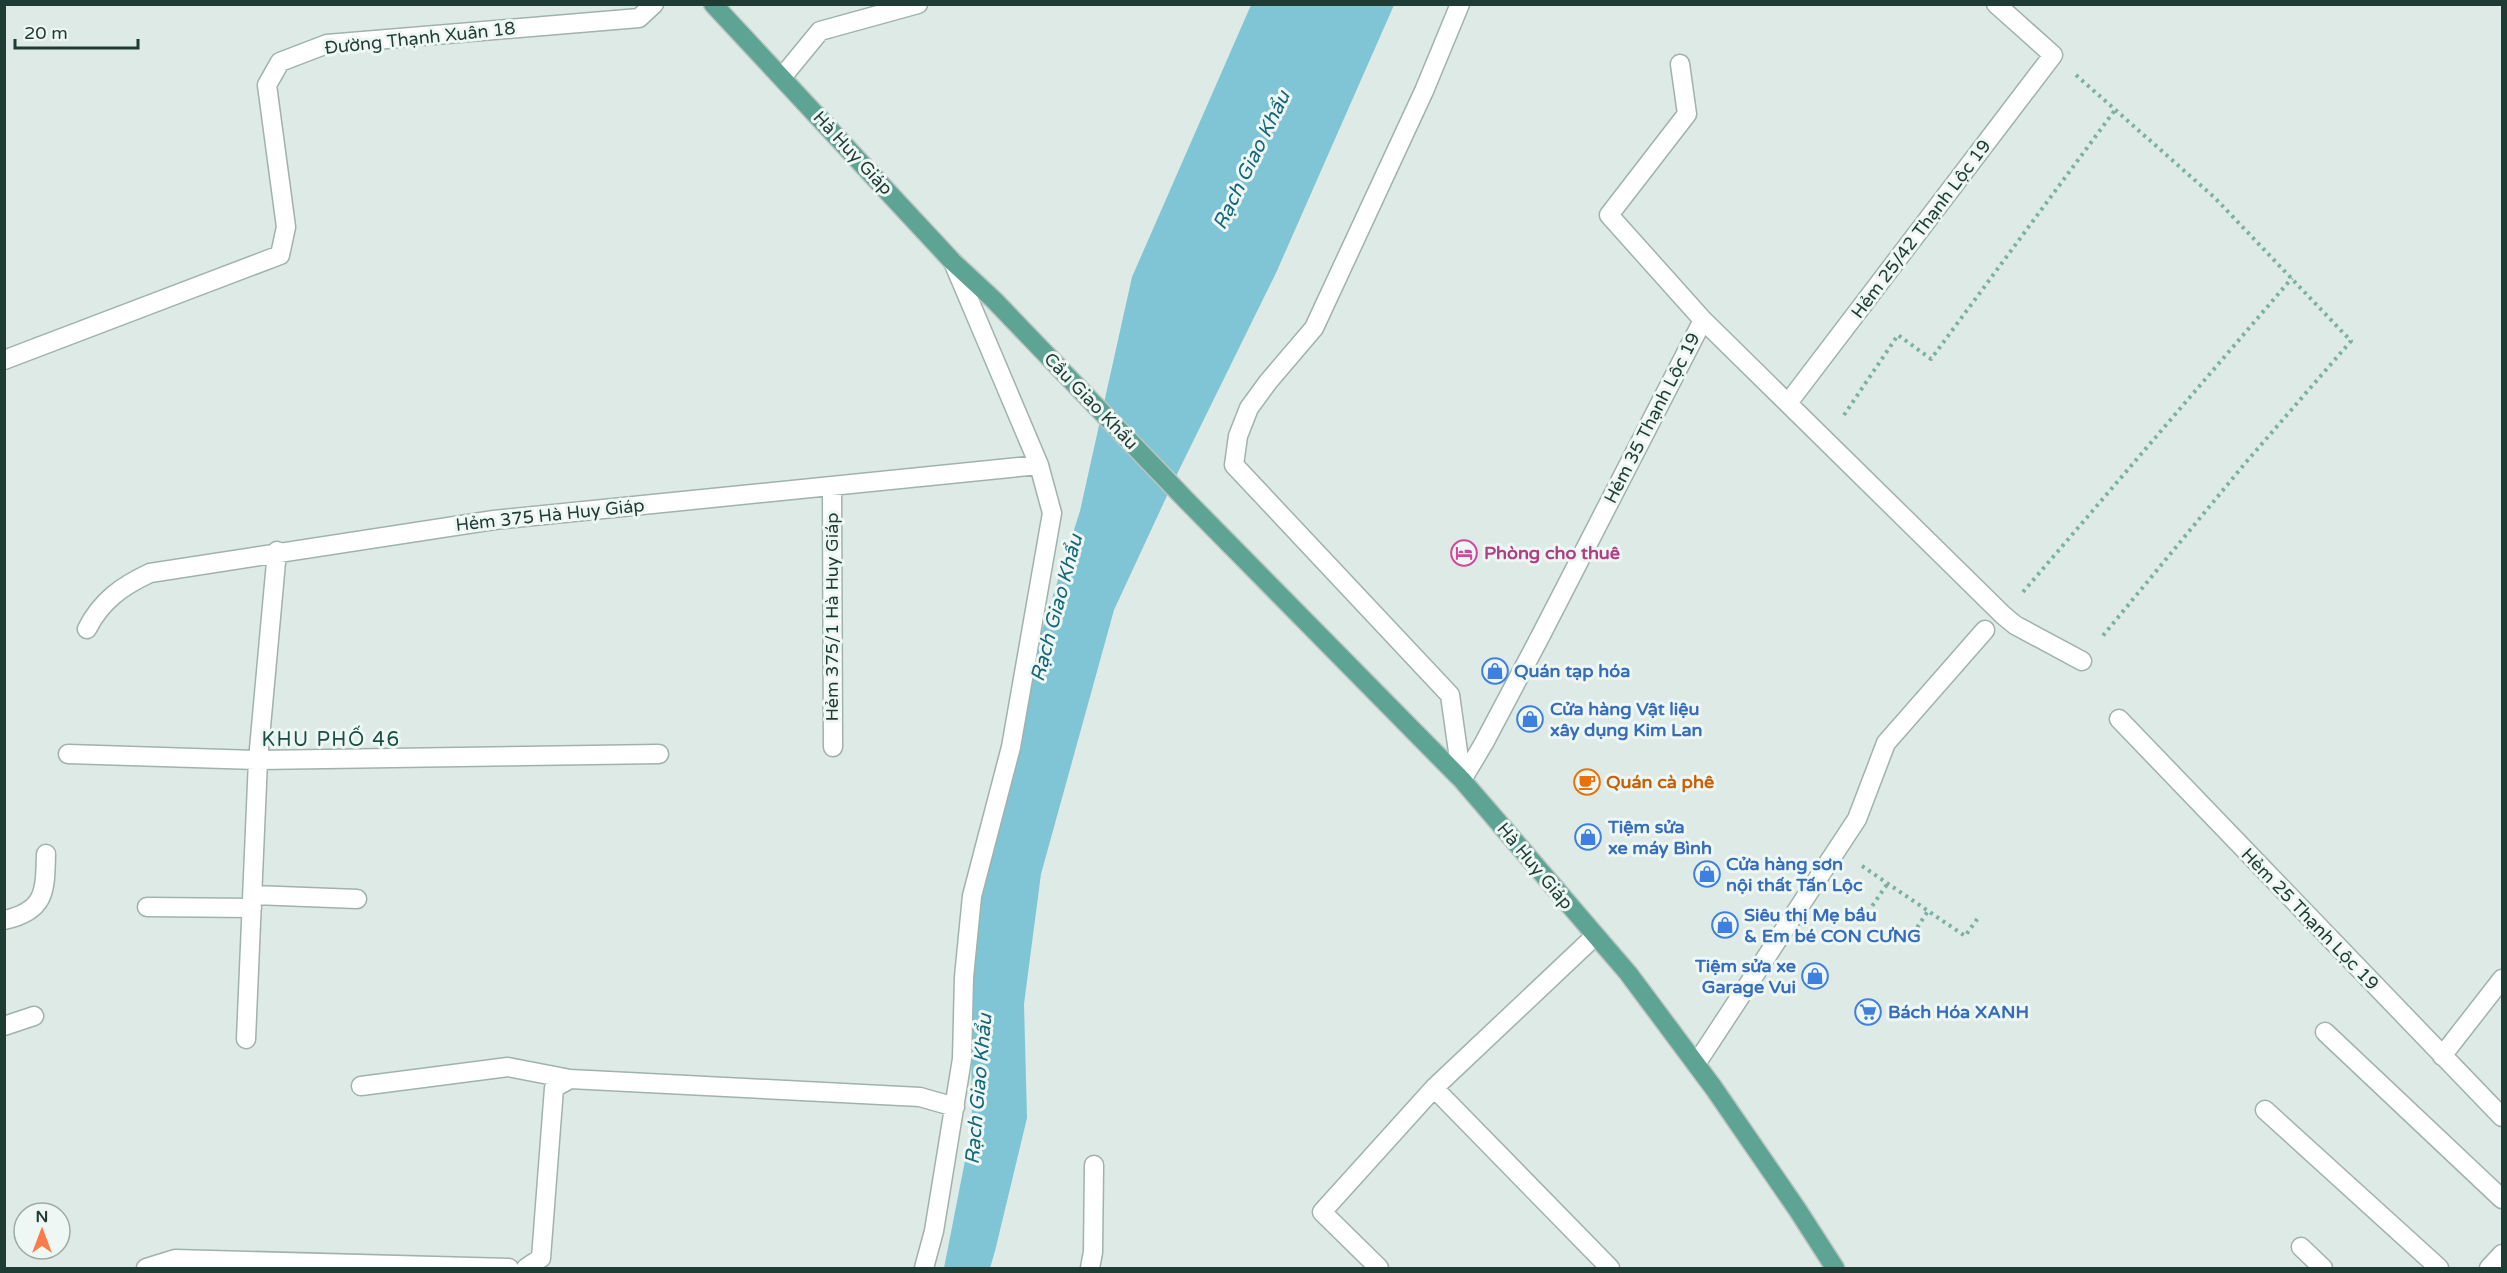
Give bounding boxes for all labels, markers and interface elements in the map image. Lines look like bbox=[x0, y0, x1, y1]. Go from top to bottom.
scale bar bbox=[15, 12, 138, 50]
street label: Đường Thạnh Xuân 18 bbox=[323, 17, 517, 59]
text: 20 m bbox=[24, 22, 68, 44]
water label: Rạch Giao Khẩu bbox=[1208, 86, 1297, 234]
street label: Hà Huy Giáp bbox=[809, 107, 897, 199]
street label: Hẻm 25/42 Thạnh Lộc 19 bbox=[1847, 135, 1995, 323]
street label: Hẻm 35 Thạnh Lộc 19 bbox=[1599, 329, 1705, 507]
street label: Cầu Giao Khẩu bbox=[1039, 348, 1143, 454]
street label: Hẻm 375 Hà Huy Giáp bbox=[454, 494, 646, 536]
street label: Hẻm 375/1 Hà Huy Giáp bbox=[821, 512, 843, 722]
water label: Rạch Giao Khẩu bbox=[1026, 530, 1089, 684]
hotel icon: Phòng cho thuê bbox=[1449, 538, 1479, 568]
place label: Phòng cho thuê bbox=[1484, 542, 1620, 564]
shop icon: Quán tạp hóa bbox=[1480, 656, 1510, 686]
place label: Quán tạp hóa bbox=[1514, 660, 1630, 682]
place label: Cửa hàng Vật liệu xây dụng Kim Lan bbox=[1550, 698, 1703, 741]
shop icon: Cửa hàng Vật liệu xây dụng Kim Lan bbox=[1515, 704, 1545, 734]
district label: KHU PHỐ 46 bbox=[262, 725, 400, 752]
cafe icon: Quán cà phê bbox=[1572, 767, 1602, 797]
place label: Quán cà phê bbox=[1606, 771, 1714, 793]
place label: Tiệm sửa xe máy Bình bbox=[1607, 816, 1712, 859]
street label: Hà Huy Giáp bbox=[1492, 818, 1578, 914]
shop icon: Tiệm sửa xe máy Bình bbox=[1573, 822, 1603, 852]
street label: Hẻm 25 Thạnh Lộc 19 bbox=[2237, 843, 2383, 995]
place label: Cửa hàng sơn nội thất Tấn Lộc bbox=[1726, 853, 1863, 896]
shop icon: Cửa hàng sơn nội thất Tấn Lộc bbox=[1692, 859, 1722, 889]
place label: Siêu thị Mẹ bầu & Em bé CON CƯNG bbox=[1744, 904, 1921, 947]
shop icon: Siêu thị Mẹ bầu & Em bé CON CƯNG bbox=[1710, 910, 1740, 940]
place label: Tiệm sửa xe Garage Vui bbox=[1694, 955, 1796, 998]
shop icon: Tiệm sửa xe Garage Vui bbox=[1800, 961, 1830, 991]
supermarket icon: Bách Hóa XANH bbox=[1853, 997, 1883, 1027]
place label: Bách Hóa XANH bbox=[1888, 1001, 2029, 1023]
water label: Rạch Giao Khẩu bbox=[960, 1011, 998, 1165]
north arrow bbox=[12, 1201, 72, 1261]
text: N bbox=[36, 1207, 48, 1227]

